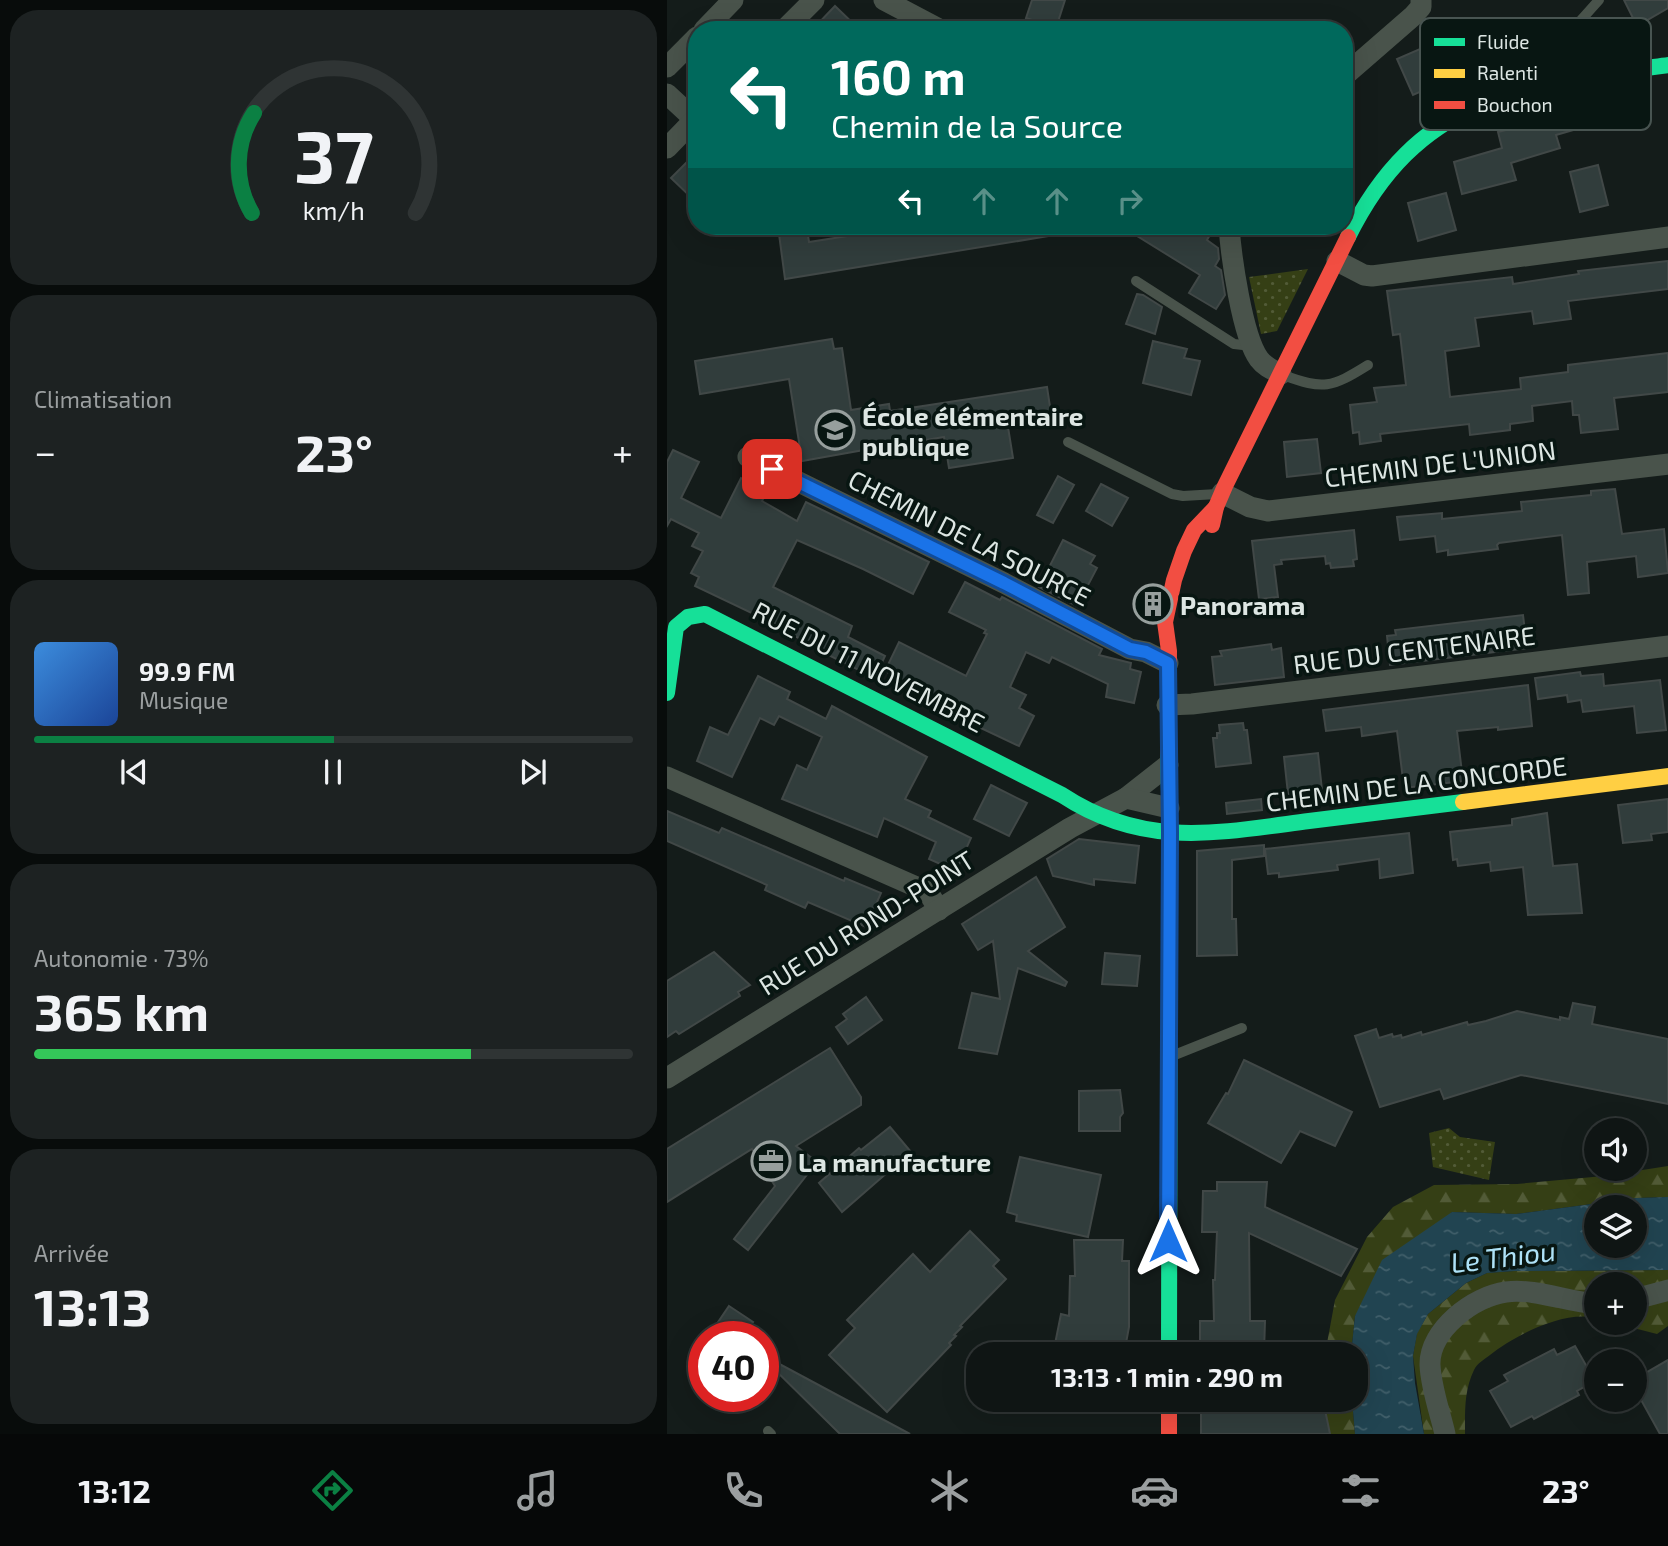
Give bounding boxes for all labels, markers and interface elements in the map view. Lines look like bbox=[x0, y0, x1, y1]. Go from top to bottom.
legend bbox=[1420, 18, 1651, 130]
text: Fluide bbox=[1477, 30, 1530, 53]
text: 160 m bbox=[831, 46, 966, 105]
icon: left bbox=[716, 49, 807, 140]
text: Ralenti bbox=[1477, 61, 1538, 84]
text: Bouchon bbox=[1477, 93, 1553, 116]
text: Chemin de la Source bbox=[831, 106, 1123, 144]
text: 37 bbox=[294, 111, 373, 199]
icon: left bbox=[892, 182, 930, 220]
icon: ahead bbox=[965, 182, 1003, 220]
icon: ahead bbox=[1038, 182, 1076, 220]
icon: right bbox=[1111, 182, 1149, 220]
text: km/h bbox=[302, 195, 365, 225]
text: Climatisation bbox=[34, 385, 172, 413]
place label: École élémentaire publique bbox=[862, 400, 1083, 461]
school or university icon: École élémentaire publique bbox=[814, 409, 856, 451]
text: 23° bbox=[295, 420, 373, 482]
text: − bbox=[34, 428, 56, 474]
text: + bbox=[612, 428, 633, 474]
street label: CHEMIN DE L'UNION bbox=[1323, 433, 1557, 493]
pin bbox=[742, 439, 802, 499]
icon: arrive bbox=[753, 450, 791, 488]
street label: CHEMIN DE LA SOURCE bbox=[844, 462, 1096, 612]
building icon: Panorama bbox=[1132, 583, 1174, 625]
place label: Panorama bbox=[1180, 589, 1305, 620]
street label: RUE DU 11 NOVEMBRE bbox=[748, 594, 990, 738]
street label: RUE DU CENTENAIRE bbox=[1291, 619, 1537, 679]
text: 99.9 FM bbox=[139, 655, 235, 686]
text: Musique bbox=[139, 686, 228, 714]
street label: CHEMIN DE LA CONCORDE bbox=[1264, 749, 1568, 817]
icon: previous bbox=[115, 753, 153, 791]
icon: pause bbox=[314, 753, 352, 791]
icon: next bbox=[514, 753, 552, 791]
street label: RUE DU ROND-POINT bbox=[753, 843, 979, 1001]
text: Autonomie · 73% bbox=[34, 944, 209, 972]
text: 365 km bbox=[34, 979, 209, 1041]
map controls bbox=[1584, 1118, 1647, 1412]
button: sound bbox=[1584, 1118, 1647, 1181]
office icon: La manufacture bbox=[750, 1140, 792, 1182]
place label: La manufacture bbox=[798, 1146, 991, 1177]
button: layers bbox=[1584, 1195, 1647, 1258]
position arrow bbox=[1131, 1204, 1205, 1278]
water label: Le Thiou bbox=[1449, 1233, 1557, 1279]
text: Arrivée bbox=[34, 1239, 109, 1267]
button: + bbox=[1584, 1272, 1647, 1335]
text: 13:13 bbox=[34, 1274, 151, 1336]
speed limit sign: 40 bbox=[688, 1321, 779, 1412]
button: − bbox=[1584, 1349, 1647, 1412]
text: 13:13 · 1 min · 290 m bbox=[1051, 1361, 1283, 1392]
icon: directions bbox=[308, 1466, 357, 1515]
icon: music bbox=[513, 1466, 562, 1515]
icon: phone bbox=[719, 1466, 768, 1515]
icon: climate bbox=[925, 1466, 974, 1515]
icon: car bbox=[1130, 1466, 1179, 1515]
icon: filters bbox=[1336, 1466, 1385, 1515]
text: 13:12 bbox=[78, 1471, 151, 1509]
text: 23° bbox=[1542, 1471, 1590, 1509]

